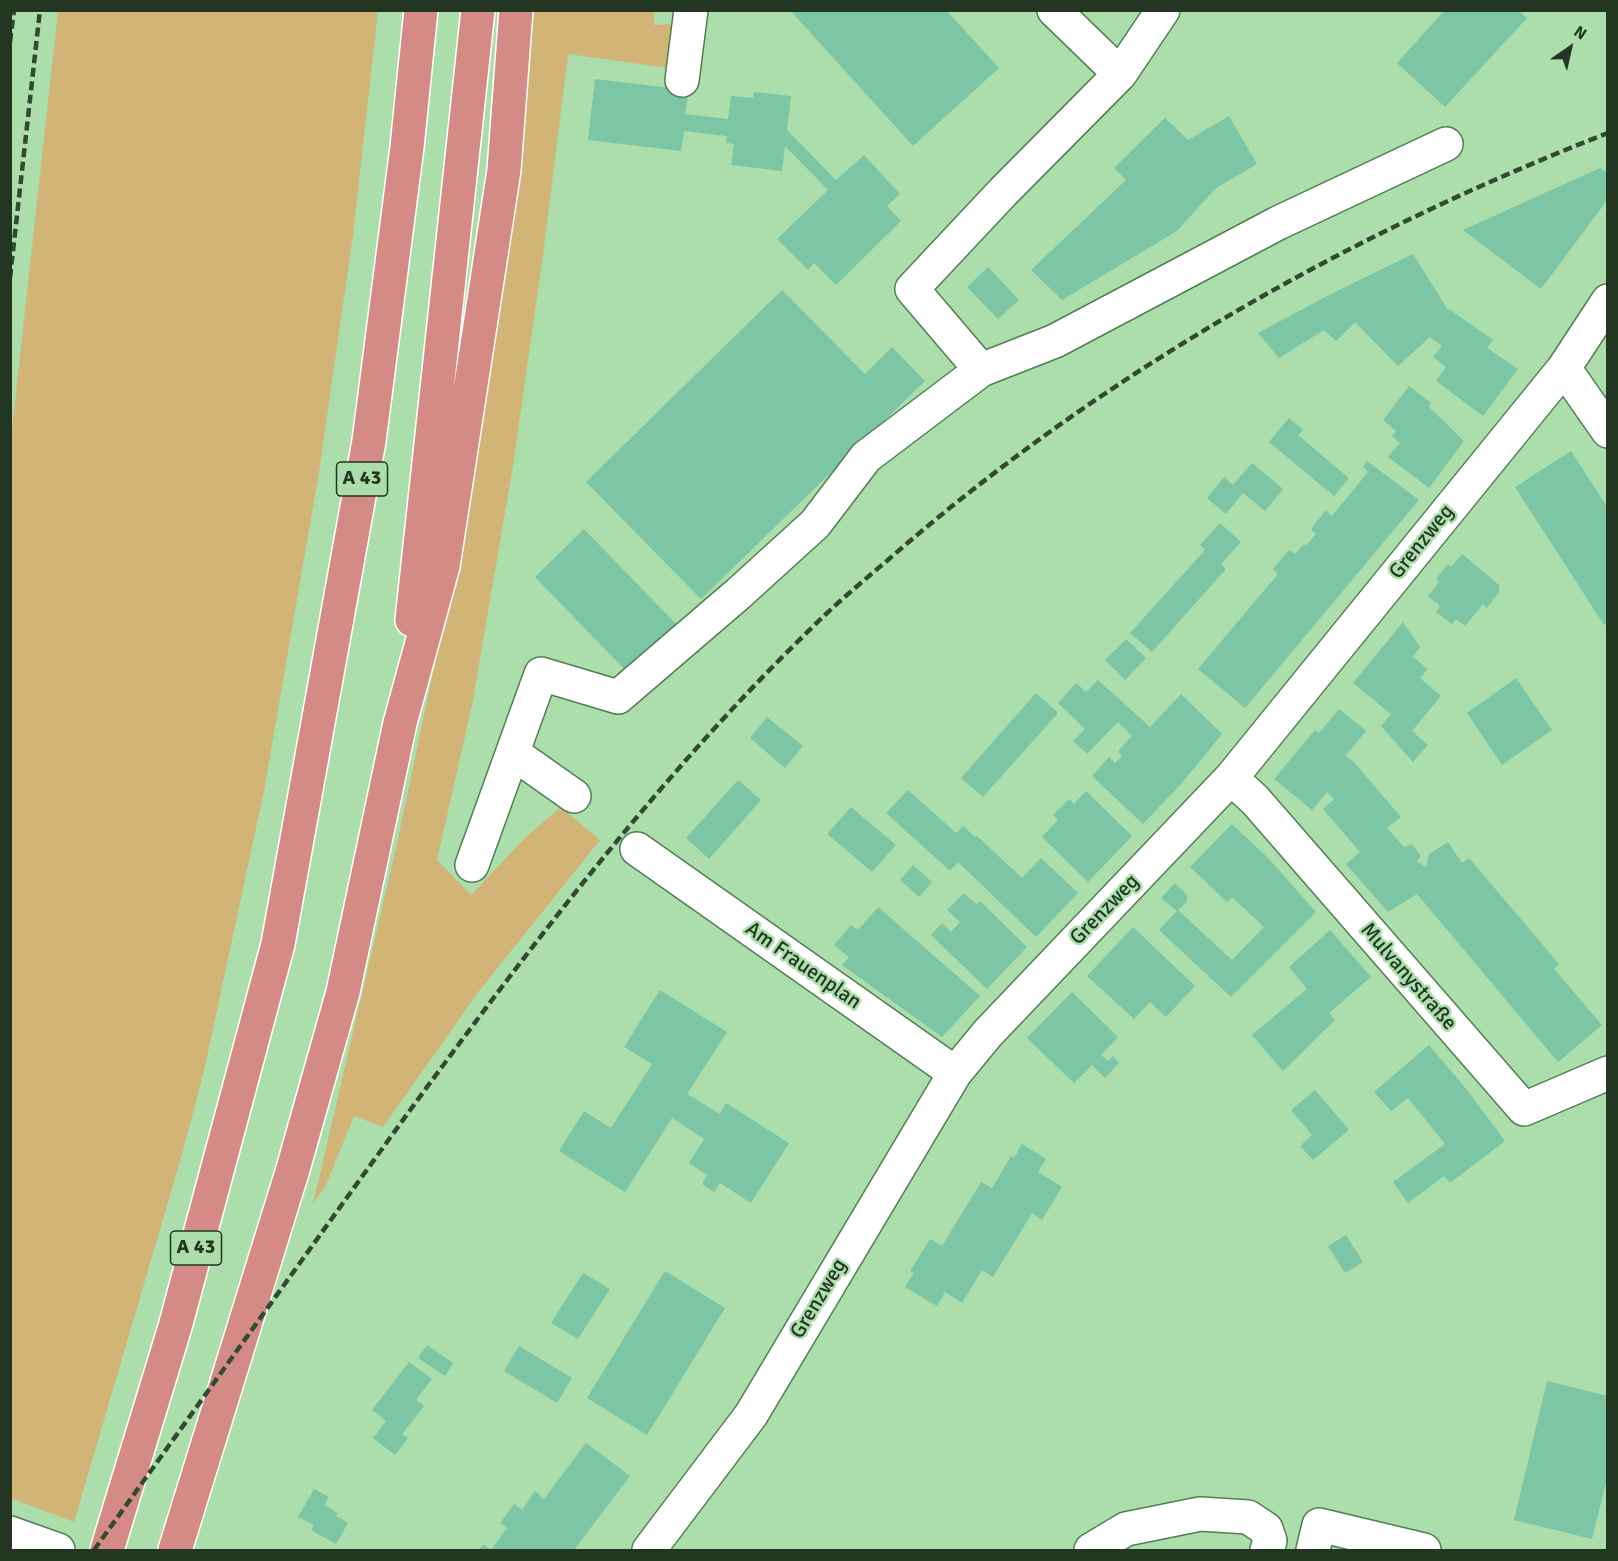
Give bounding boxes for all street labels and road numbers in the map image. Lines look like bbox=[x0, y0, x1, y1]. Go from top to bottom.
road number: A 43 bbox=[336, 462, 388, 496]
street label: Grenzweg bbox=[1384, 500, 1460, 584]
street label: Grenzweg bbox=[1065, 869, 1145, 951]
street label: Am Frauenplan bbox=[740, 917, 866, 1015]
street label: Mulvanystraße bbox=[1355, 918, 1461, 1036]
road number: A 43 bbox=[170, 1231, 222, 1265]
street label: Grenzweg bbox=[785, 1255, 853, 1343]

